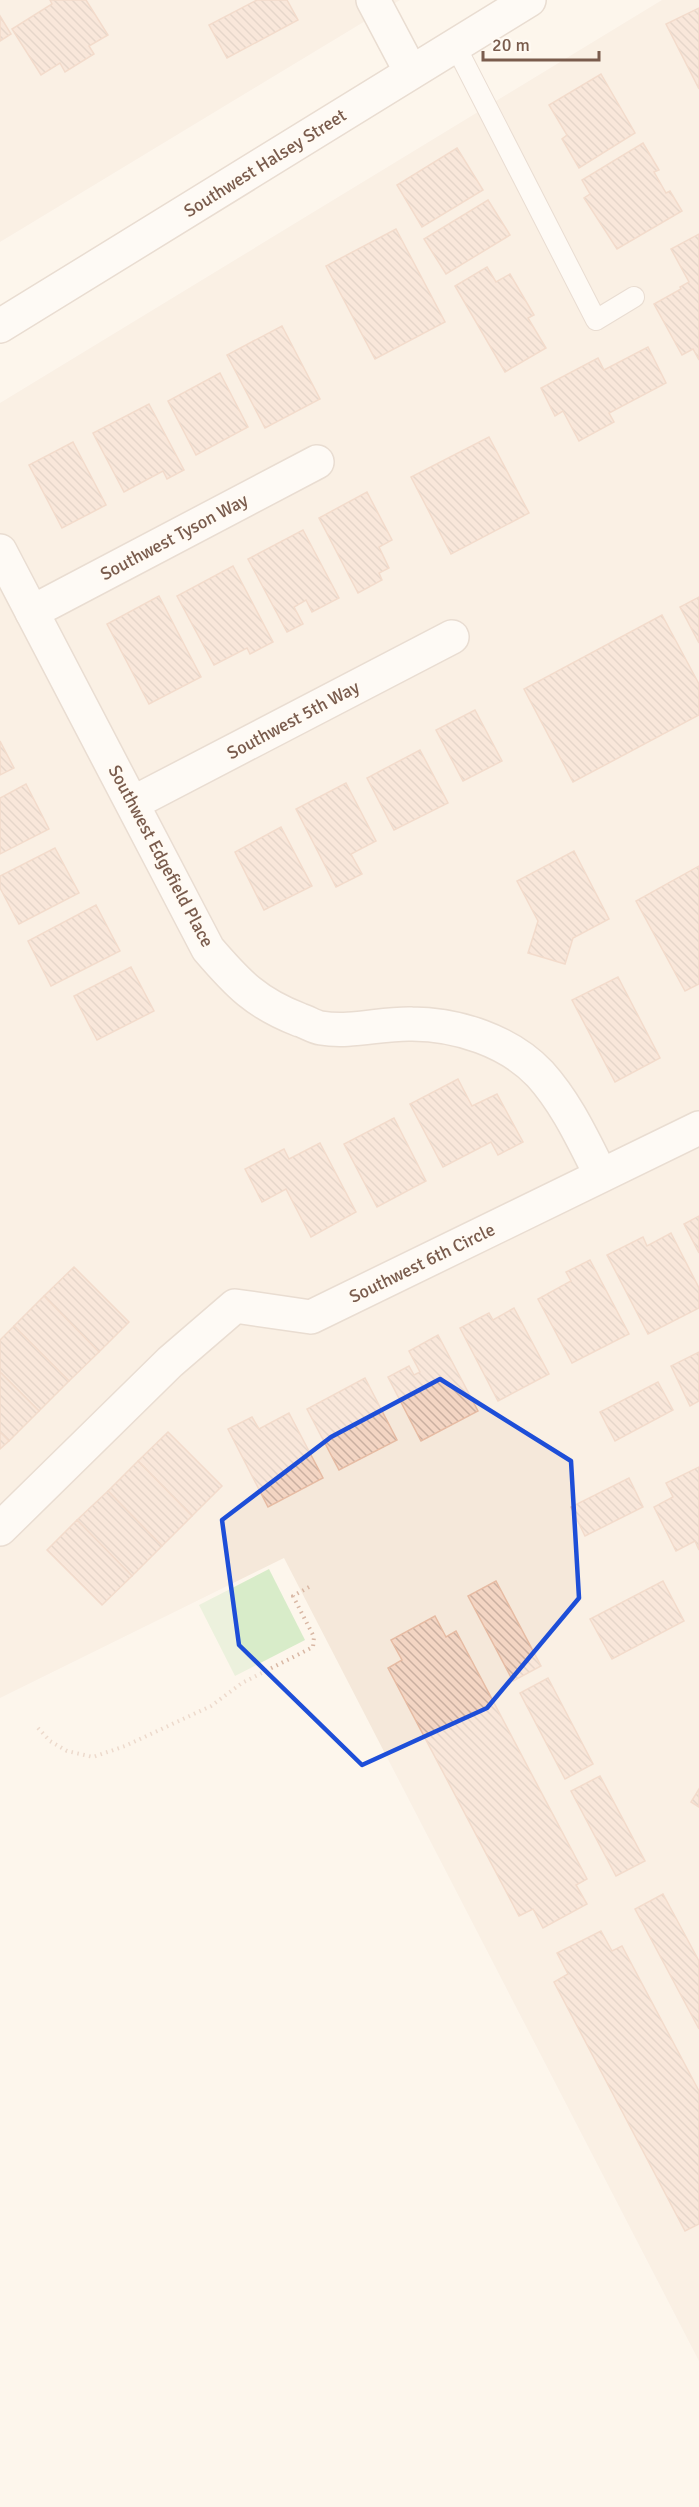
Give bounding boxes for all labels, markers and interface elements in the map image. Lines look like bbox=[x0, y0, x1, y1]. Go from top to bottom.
scale bar bbox=[483, 24, 598, 62]
text: 20 m bbox=[492, 34, 530, 56]
street label: Southwest Halsey Street bbox=[180, 104, 350, 222]
street label: Southwest Tyson Way bbox=[96, 489, 252, 585]
street label: Southwest 5th Way bbox=[223, 676, 363, 764]
street label: Southwest Edgefield Place bbox=[104, 761, 218, 951]
street label: Southwest 6th Circle bbox=[346, 1218, 498, 1308]

